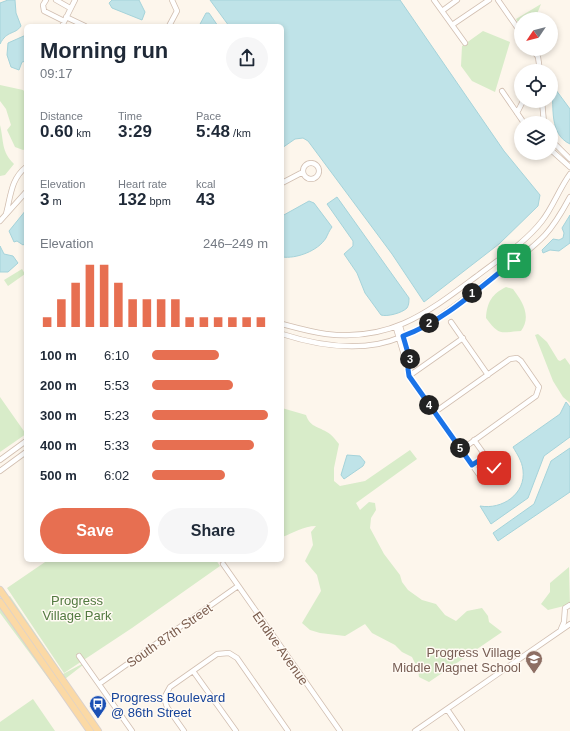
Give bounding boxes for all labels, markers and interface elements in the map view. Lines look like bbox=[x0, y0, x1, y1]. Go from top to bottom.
north arrow bbox=[514, 12, 558, 56]
map controls bbox=[514, 12, 558, 160]
button: share bbox=[226, 37, 268, 79]
text: Morning run bbox=[40, 38, 168, 63]
button: locate bbox=[514, 64, 558, 108]
text: 09:17 bbox=[40, 66, 73, 81]
text: Distance bbox=[40, 110, 83, 122]
text: Time bbox=[118, 110, 142, 122]
text: Pace bbox=[196, 110, 221, 122]
button: layers bbox=[514, 116, 558, 160]
text: 0.60 bbox=[40, 122, 73, 141]
text: 3:29 bbox=[118, 122, 152, 141]
text: 5:48 bbox=[196, 122, 230, 141]
text: km bbox=[73, 127, 91, 139]
text: /km bbox=[230, 127, 251, 139]
text: Elevation bbox=[40, 178, 85, 190]
text: Heart rate bbox=[118, 178, 167, 190]
text: kcal bbox=[196, 178, 216, 190]
text: 3 bbox=[40, 190, 49, 209]
text: 132 bbox=[118, 190, 146, 209]
text: 43 bbox=[196, 190, 215, 209]
text: m bbox=[49, 195, 62, 207]
text: bpm bbox=[146, 195, 171, 207]
text: Elevation bbox=[40, 236, 93, 251]
text: 246–249 m bbox=[203, 236, 268, 251]
pin bbox=[497, 244, 531, 278]
icon: arrive bbox=[503, 250, 525, 272]
pin: 1 bbox=[462, 283, 482, 303]
text: 1 bbox=[469, 287, 475, 299]
pin: 2 bbox=[419, 313, 439, 333]
text: 2 bbox=[426, 317, 432, 329]
text: 100 m bbox=[40, 348, 77, 363]
text: 6:10 bbox=[104, 348, 129, 363]
pin: 3 bbox=[400, 349, 420, 369]
text: 3 bbox=[407, 353, 413, 365]
text: 200 m bbox=[40, 378, 77, 393]
text: 5:53 bbox=[104, 378, 129, 393]
pin: 4 bbox=[419, 395, 439, 415]
text: 4 bbox=[426, 399, 432, 411]
text: 300 m bbox=[40, 408, 77, 423]
text: 5:23 bbox=[104, 408, 129, 423]
text: 400 m bbox=[40, 438, 77, 453]
text: 5:33 bbox=[104, 438, 129, 453]
pin: 5 bbox=[450, 438, 470, 458]
text: 5 bbox=[457, 442, 463, 454]
pin bbox=[477, 451, 511, 485]
icon: check bbox=[483, 457, 505, 479]
text: 500 m bbox=[40, 468, 77, 483]
text: 6:02 bbox=[104, 468, 129, 483]
button: Save bbox=[40, 508, 150, 554]
button: Share bbox=[158, 508, 268, 554]
park label: Progress Village Park bbox=[42, 593, 112, 623]
street label: South 87th Street bbox=[124, 600, 215, 671]
street label: Endive Avenue bbox=[250, 609, 312, 688]
place label: Progress Village Middle Magnet School bbox=[392, 645, 521, 675]
school or university icon: Progress Village Middle Magnet School bbox=[524, 649, 544, 674]
place label: Progress Boulevard @ 86th Street bbox=[111, 690, 225, 720]
bus stop icon: Progress Boulevard @ 86th Street bbox=[88, 694, 108, 719]

